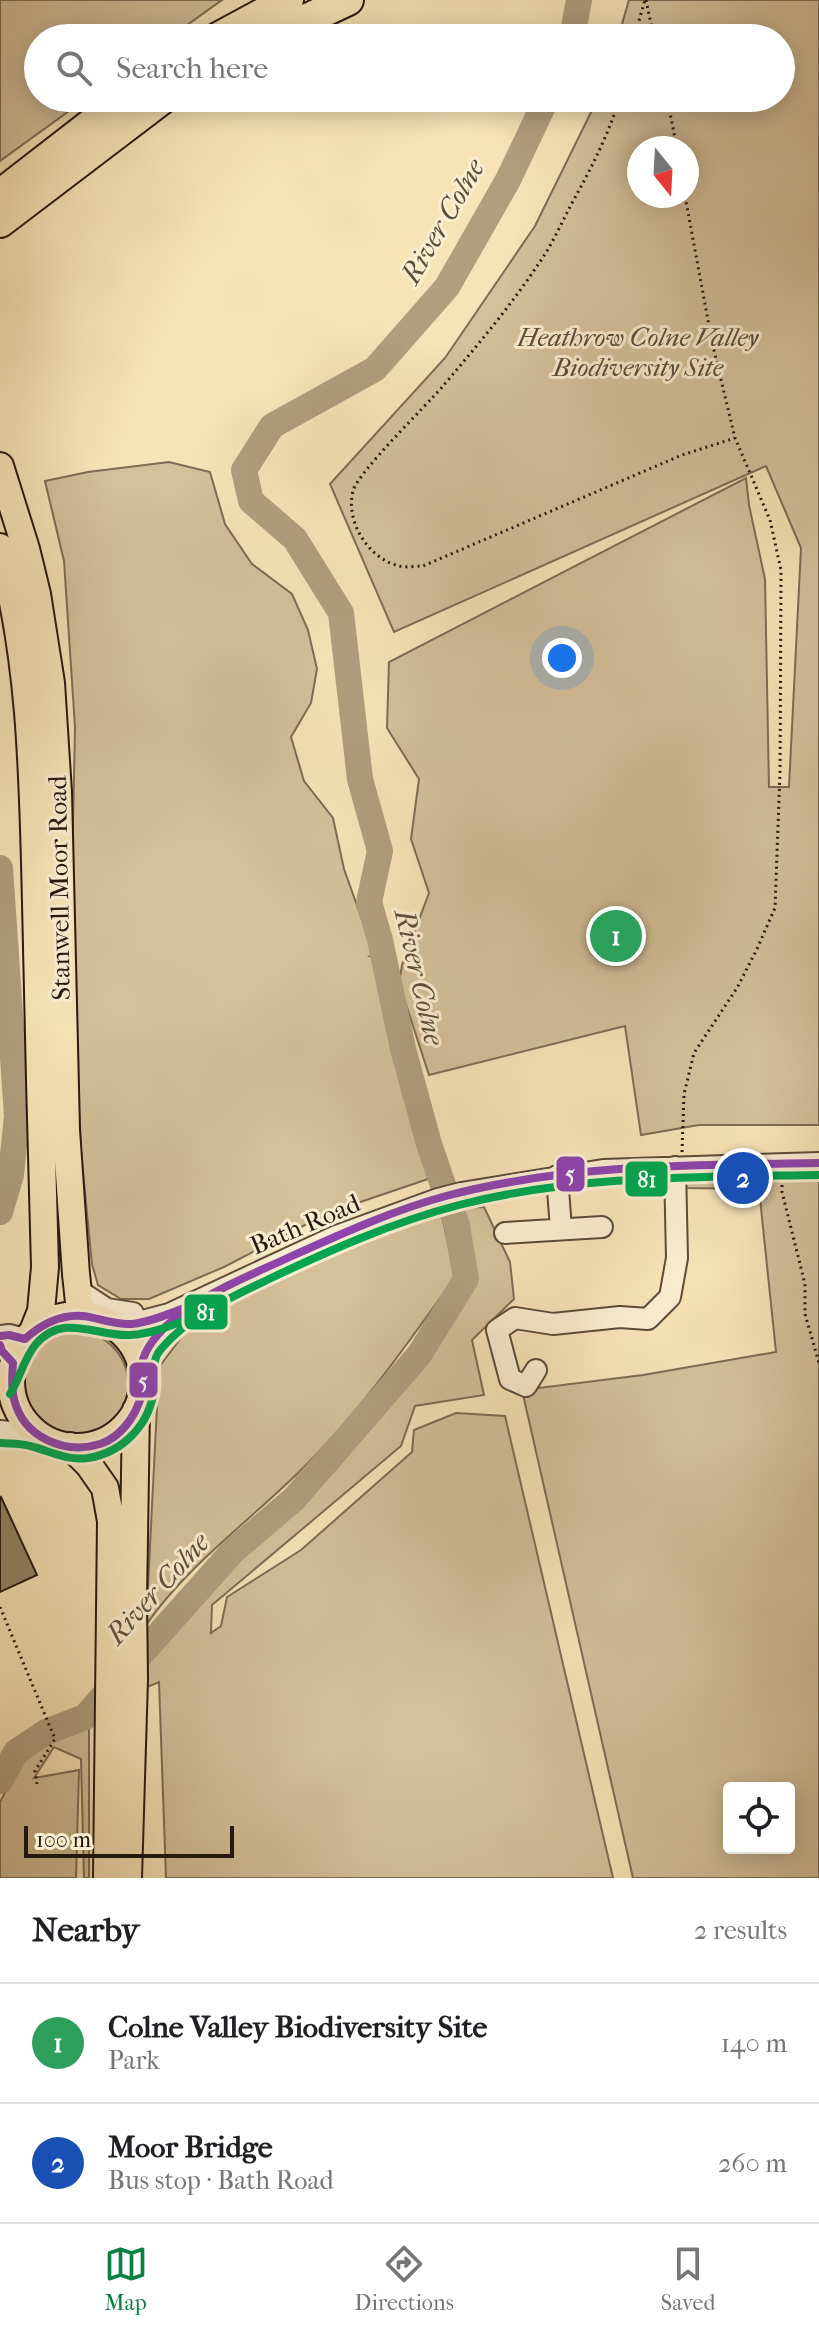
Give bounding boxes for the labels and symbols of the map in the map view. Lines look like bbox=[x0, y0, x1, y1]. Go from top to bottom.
north arrow bbox=[627, 136, 699, 208]
water label: River Colne bbox=[393, 153, 492, 291]
park label: Heathrow Colne Valley Biodiversity Site bbox=[516, 322, 760, 383]
your location bbox=[542, 638, 582, 678]
street label: Stanwell Moor Road bbox=[42, 774, 77, 1001]
water label: River Colne bbox=[387, 904, 451, 1049]
pin: 1 bbox=[590, 906, 642, 966]
pin: 2 bbox=[717, 1148, 769, 1208]
line badge: 5 bbox=[555, 1155, 586, 1193]
line badge: 81 bbox=[624, 1160, 669, 1198]
text: 5 bbox=[565, 1161, 575, 1187]
text: 81 bbox=[638, 1167, 656, 1193]
street label: Bath Road bbox=[246, 1187, 366, 1261]
line badge: 81 bbox=[183, 1293, 229, 1331]
text: 81 bbox=[197, 1300, 215, 1326]
line badge: 5 bbox=[128, 1361, 159, 1399]
text: 5 bbox=[138, 1368, 148, 1394]
water label: River Colne bbox=[98, 1526, 216, 1652]
scale bar bbox=[24, 1822, 234, 1858]

